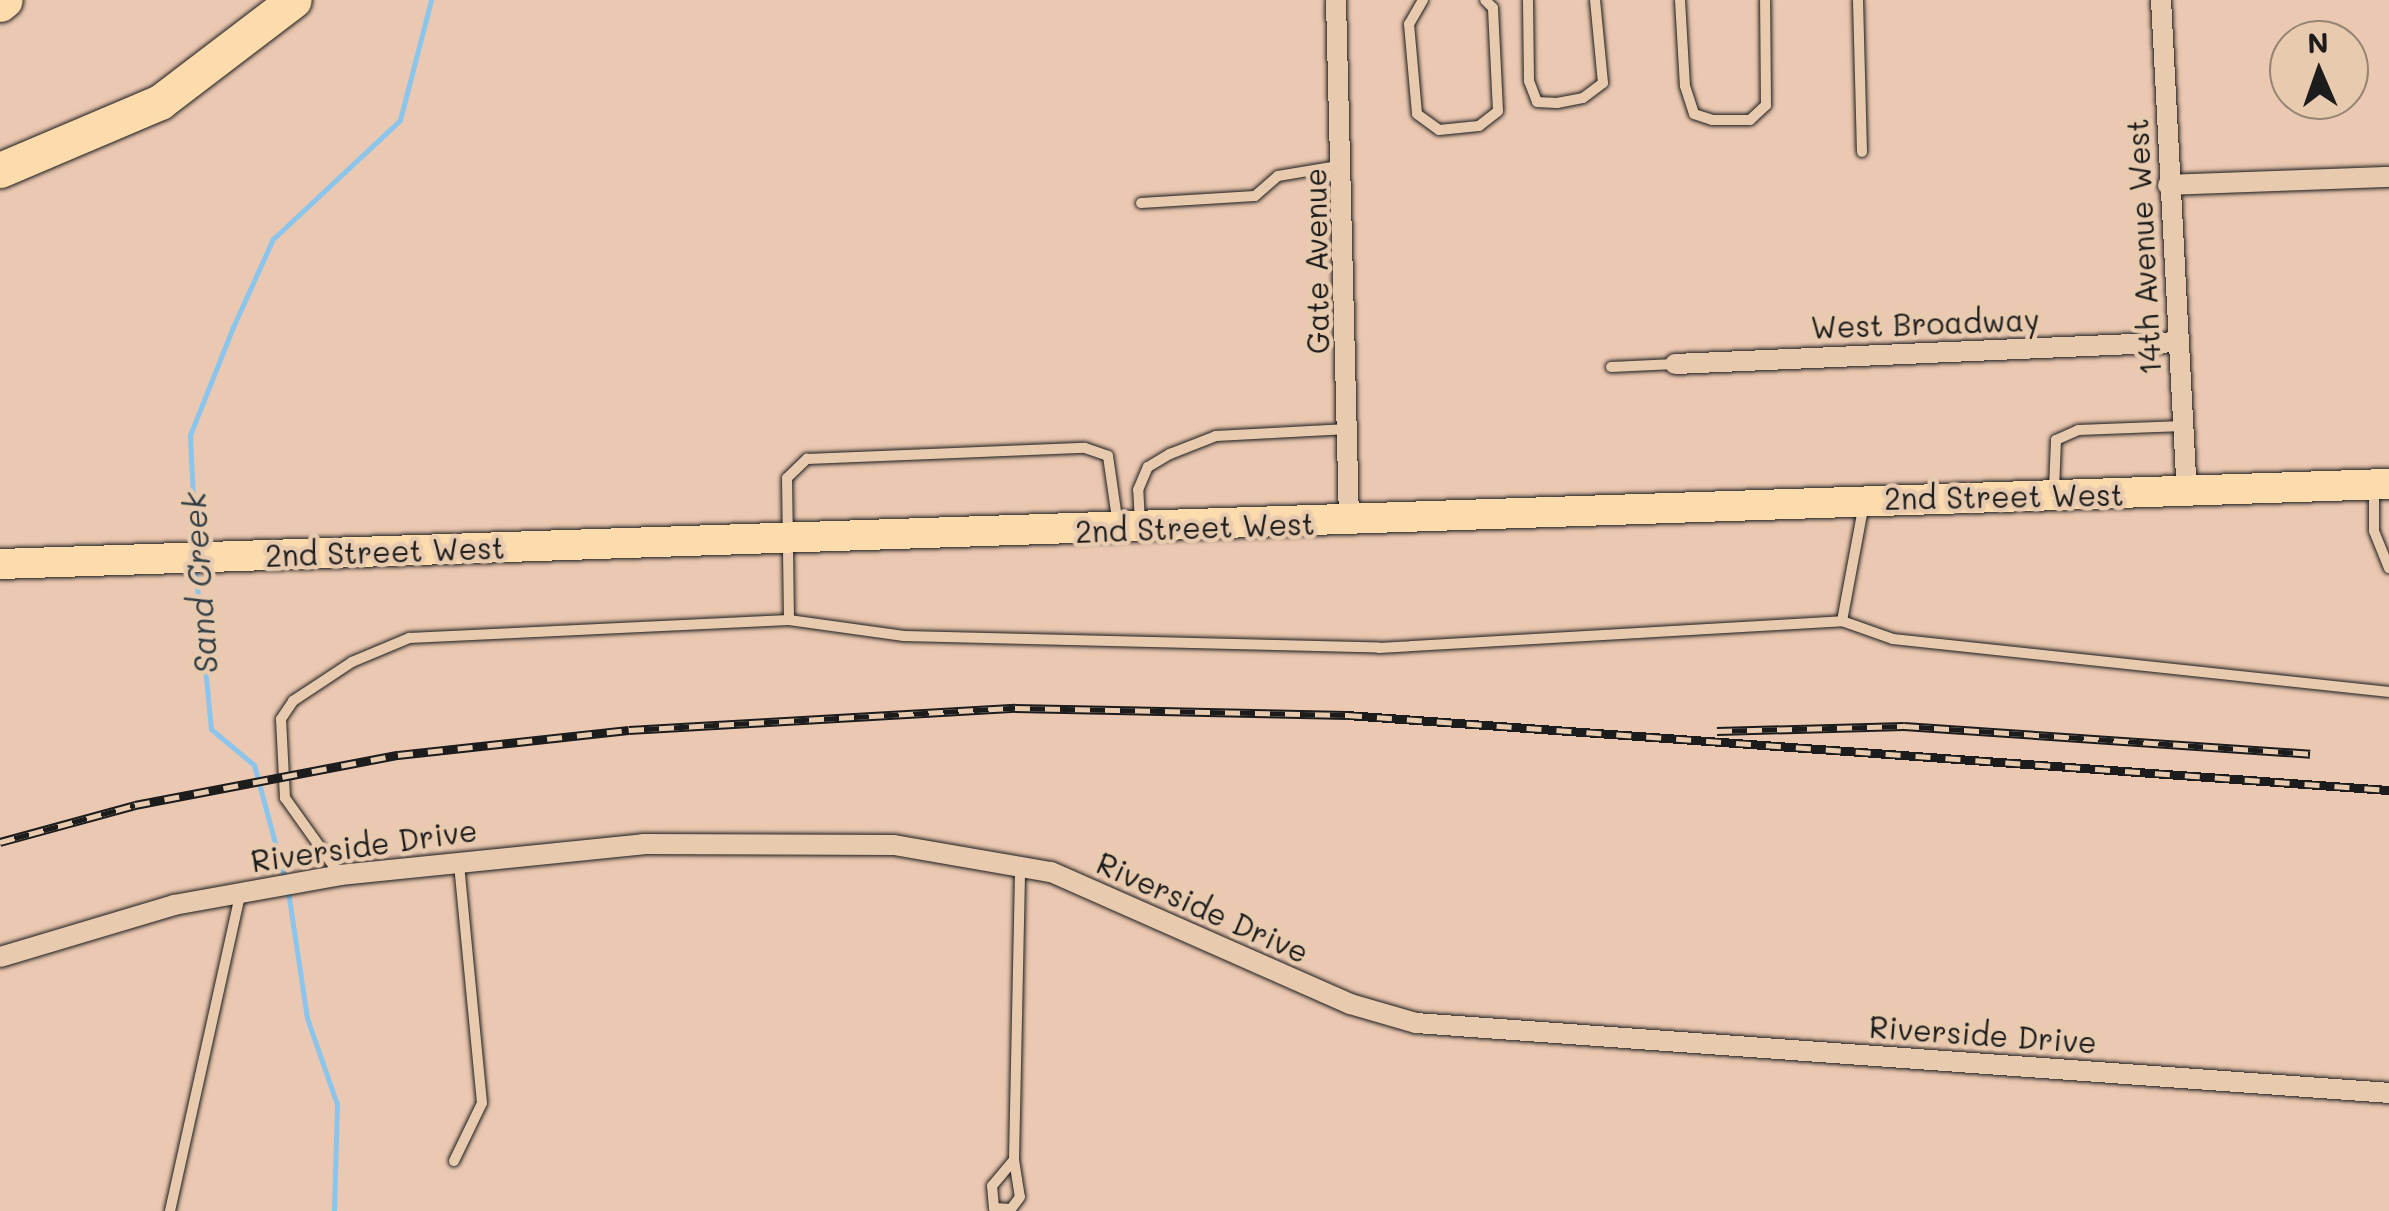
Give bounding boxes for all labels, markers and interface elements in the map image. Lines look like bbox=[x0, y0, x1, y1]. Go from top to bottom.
north arrow bbox=[2269, 20, 2369, 120]
text: N bbox=[2307, 24, 2329, 60]
street label: 14th Avenue West bbox=[2118, 118, 2168, 376]
street label: Gate Avenue bbox=[1296, 168, 1336, 354]
street label: West Broadway bbox=[1810, 301, 2040, 345]
street label: 2nd Street West bbox=[1884, 476, 2124, 516]
water label: Sand Creek bbox=[174, 491, 224, 675]
street label: 2nd Street West bbox=[1075, 505, 1315, 549]
street label: 2nd Street West bbox=[265, 529, 505, 573]
street label: Riverside Drive bbox=[249, 811, 479, 879]
street label: Riverside Drive bbox=[1091, 844, 1315, 970]
street label: Riverside Drive bbox=[1868, 1008, 2098, 1060]

